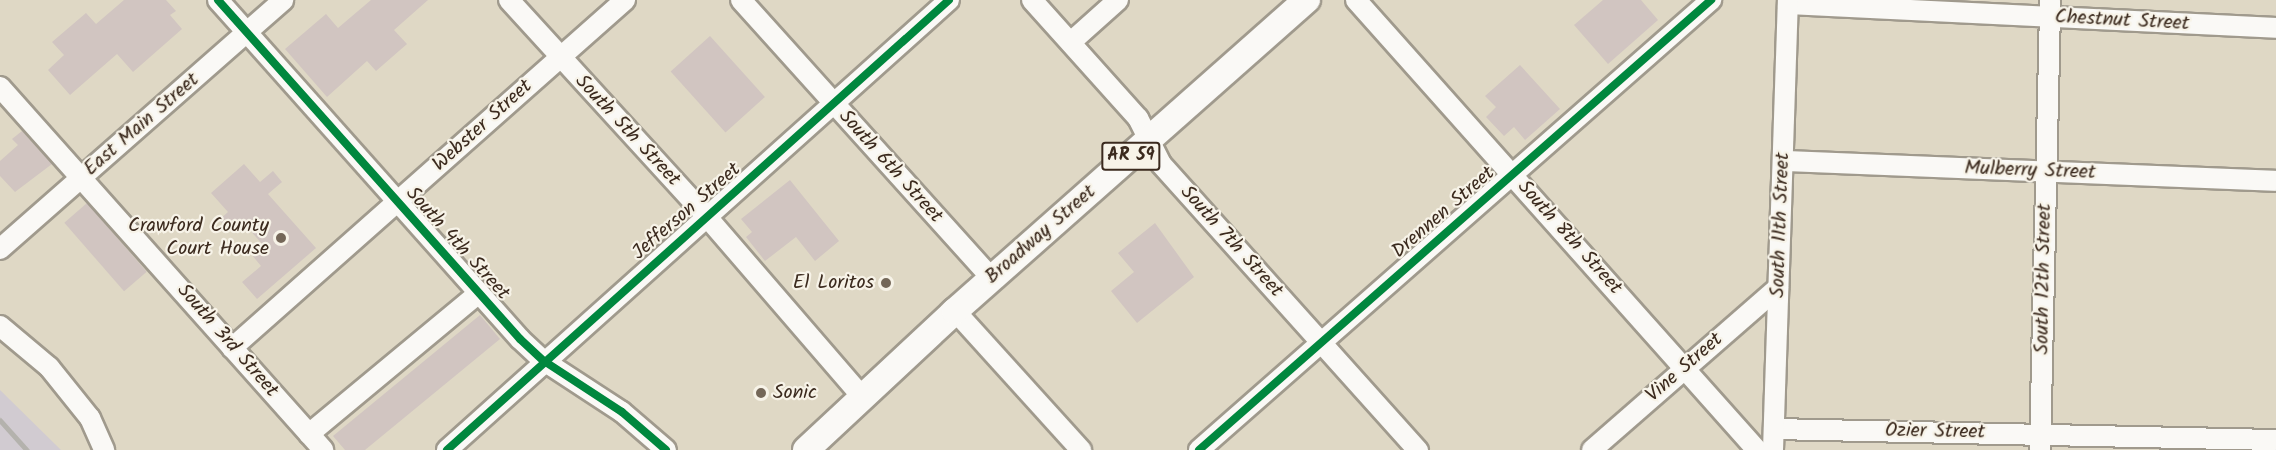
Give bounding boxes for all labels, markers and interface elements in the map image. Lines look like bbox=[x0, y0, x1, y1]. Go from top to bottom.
street label: Chestnut Street bbox=[2054, 5, 2190, 37]
street label: East Main Street bbox=[80, 68, 204, 182]
street label: South 5th Street bbox=[569, 70, 685, 192]
street label: Webster Street bbox=[428, 75, 538, 177]
street label: South 6th Street bbox=[833, 105, 947, 229]
road number: AR 59 bbox=[1101, 141, 1161, 171]
street label: South 11th Street bbox=[1766, 152, 1796, 298]
street label: Mulberry Street bbox=[1964, 157, 2096, 185]
street label: Jefferson Street bbox=[628, 158, 746, 266]
street label: Drennen Street bbox=[1388, 162, 1500, 264]
street label: South 8th Street bbox=[1512, 176, 1626, 300]
street label: Broadway Street bbox=[981, 180, 1101, 290]
street label: South 7th Street bbox=[1175, 181, 1287, 303]
street label: South 4th Street bbox=[400, 182, 514, 306]
street label: South 12th Street bbox=[2031, 203, 2057, 355]
place label: Crawford County Court House bbox=[128, 214, 269, 261]
marker: Crawford County Court House bbox=[274, 231, 288, 245]
place label: El Loritos bbox=[793, 271, 874, 295]
marker: El Loritos bbox=[879, 276, 893, 290]
street label: South 3rd Street bbox=[171, 279, 283, 403]
street label: Vine Street bbox=[1642, 328, 1728, 408]
place label: Sonic bbox=[773, 381, 817, 405]
marker: Sonic bbox=[754, 386, 768, 400]
street label: Ozier Street bbox=[1885, 419, 1985, 445]

